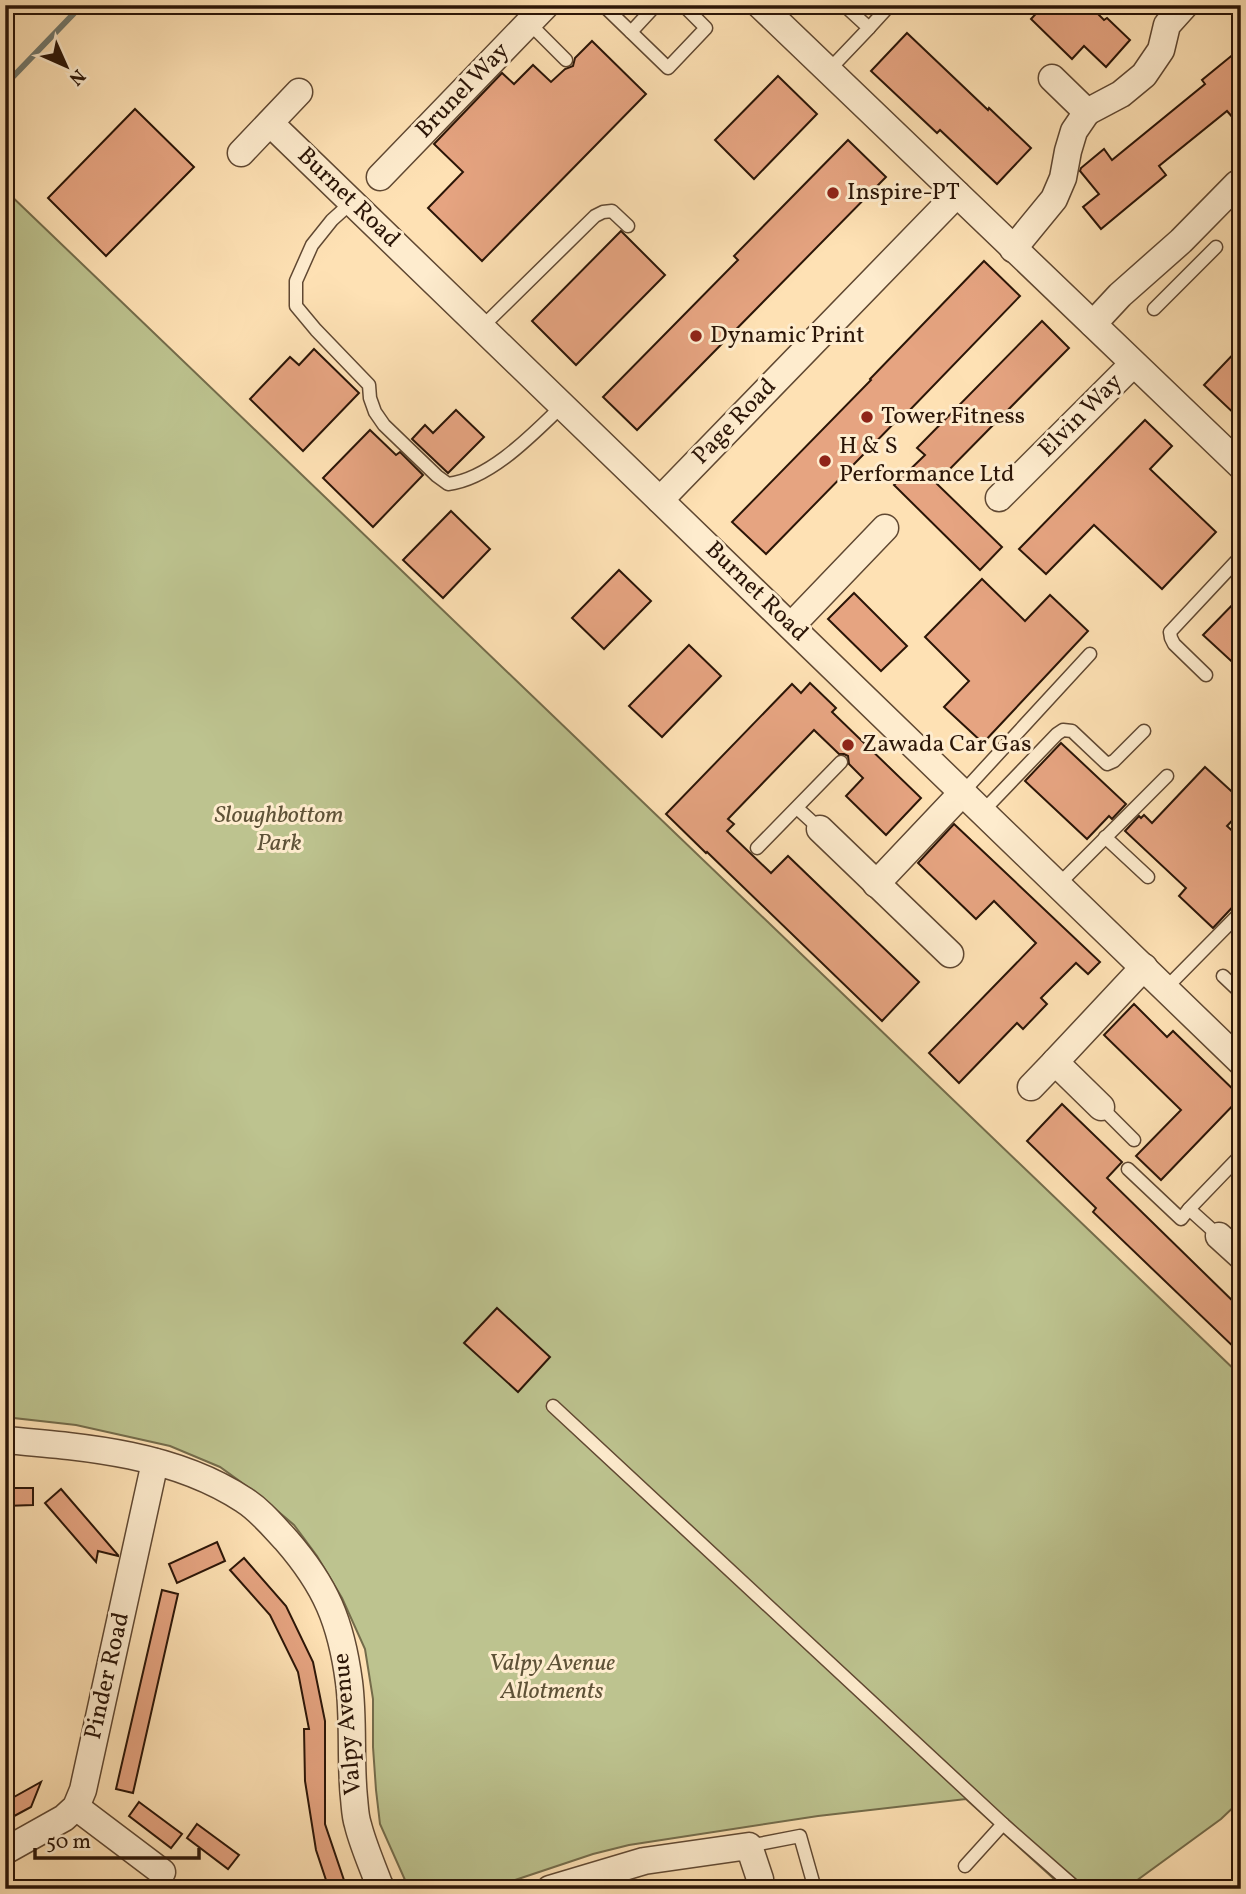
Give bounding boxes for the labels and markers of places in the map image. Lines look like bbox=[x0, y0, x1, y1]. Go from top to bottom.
place label: Inspire-PT bbox=[847, 176, 960, 210]
marker: Inspire-PT bbox=[825, 185, 841, 201]
place label: Dynamic Print bbox=[710, 319, 865, 353]
marker: Dynamic Print bbox=[688, 328, 704, 344]
place label: Tower Fitness bbox=[881, 400, 1025, 434]
marker: Tower Fitness bbox=[859, 409, 875, 425]
place label: H & S Performance Ltd bbox=[839, 430, 1015, 492]
marker: H & S Performance Ltd bbox=[817, 453, 833, 469]
place label: Zawada Car Gas bbox=[862, 728, 1031, 762]
marker: Zawada Car Gas bbox=[840, 737, 856, 753]

